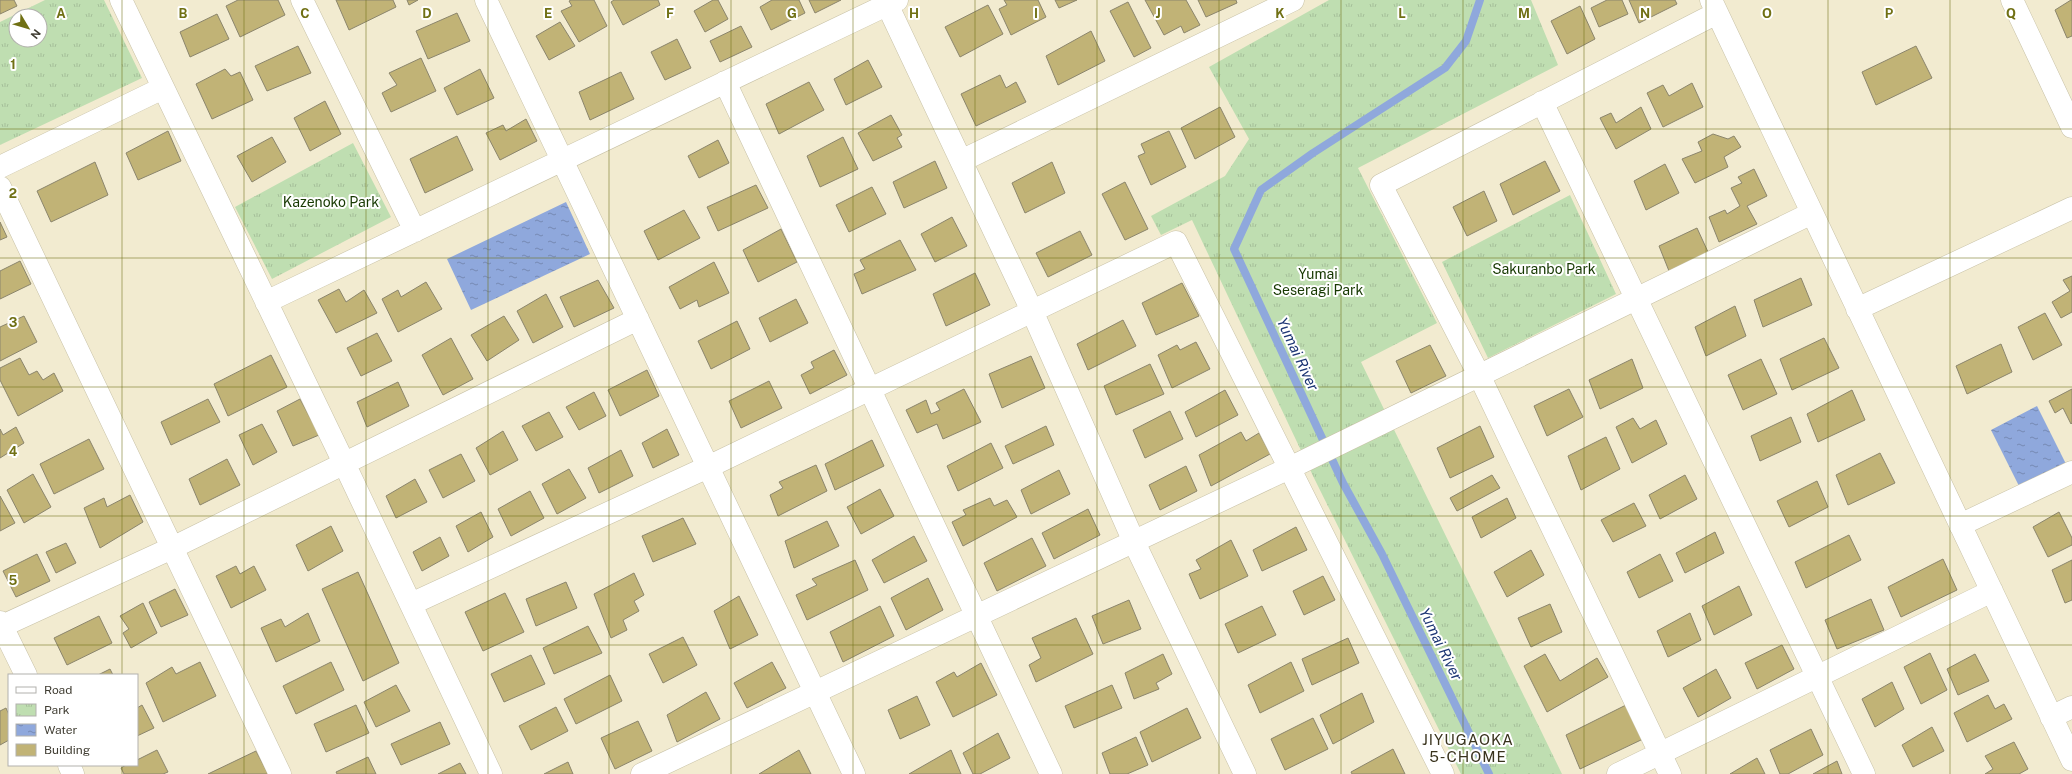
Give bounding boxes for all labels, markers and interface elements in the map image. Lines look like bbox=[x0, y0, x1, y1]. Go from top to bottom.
text: A bbox=[56, 6, 66, 21]
text: B bbox=[179, 6, 188, 21]
text: C bbox=[300, 6, 310, 21]
text: D bbox=[422, 6, 432, 21]
text: E bbox=[544, 6, 552, 21]
text: F bbox=[666, 6, 674, 21]
text: G bbox=[787, 6, 797, 21]
text: H bbox=[909, 6, 919, 21]
text: I bbox=[1034, 6, 1038, 21]
text: J bbox=[1155, 6, 1161, 21]
text: K bbox=[1275, 6, 1285, 21]
text: L bbox=[1398, 6, 1406, 21]
text: M bbox=[1518, 6, 1530, 21]
text: N bbox=[1640, 6, 1650, 21]
text: O bbox=[1762, 6, 1772, 21]
text: P bbox=[1885, 6, 1894, 21]
text: Q bbox=[2006, 6, 2016, 21]
north arrow bbox=[8, 8, 48, 48]
text: N bbox=[29, 27, 43, 41]
text: 1 bbox=[10, 57, 16, 72]
text: 2 bbox=[9, 186, 17, 201]
park label: Kazenoko Park bbox=[283, 194, 379, 210]
park label: Sakuranbo Park bbox=[1492, 261, 1596, 277]
park label: Yumai Seseragi Park bbox=[1273, 266, 1363, 298]
text: 3 bbox=[9, 315, 18, 330]
water label: Yumai River bbox=[1274, 315, 1322, 393]
text: 4 bbox=[9, 444, 18, 459]
text: 5 bbox=[9, 573, 18, 588]
water label: Yumai River bbox=[1416, 605, 1466, 683]
legend bbox=[8, 674, 138, 766]
text: Road bbox=[44, 683, 72, 697]
text: Park bbox=[44, 703, 70, 717]
text: Water bbox=[44, 723, 78, 737]
district label: JIYUGAOKA 5-CHOME bbox=[1422, 731, 1514, 765]
text: Building bbox=[44, 743, 90, 757]

